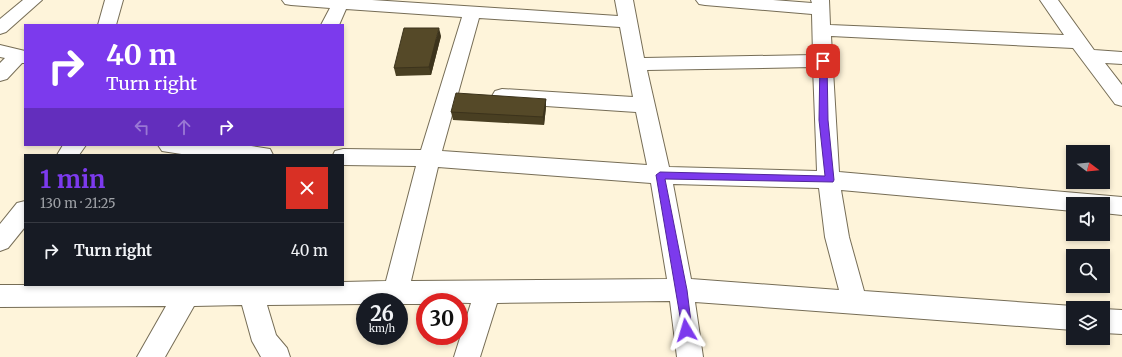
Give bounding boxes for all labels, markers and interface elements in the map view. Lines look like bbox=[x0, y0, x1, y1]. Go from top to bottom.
text: 40 m bbox=[106, 37, 177, 73]
icon: right bbox=[40, 40, 92, 92]
pin bbox=[806, 44, 840, 78]
icon: arrive bbox=[812, 50, 834, 72]
text: Turn right bbox=[106, 72, 197, 95]
icon: left bbox=[131, 116, 153, 138]
icon: ahead bbox=[173, 116, 195, 138]
icon: right bbox=[215, 116, 237, 138]
north arrow bbox=[1066, 145, 1110, 189]
map controls bbox=[1066, 145, 1110, 345]
text: 1 min bbox=[40, 164, 105, 195]
button: close bbox=[286, 167, 328, 209]
text: 130 m · 21:25 bbox=[40, 195, 116, 212]
button: sound bbox=[1066, 197, 1110, 241]
icon: right bbox=[40, 240, 62, 262]
text: Turn right bbox=[74, 241, 152, 260]
text: 40 m bbox=[291, 241, 328, 260]
button: search bbox=[1066, 249, 1110, 293]
speed limit sign: 30 bbox=[416, 293, 468, 345]
text: 26 bbox=[370, 301, 394, 326]
button: layers bbox=[1066, 301, 1110, 345]
position arrow bbox=[665, 309, 707, 351]
text: km/h bbox=[369, 322, 395, 335]

